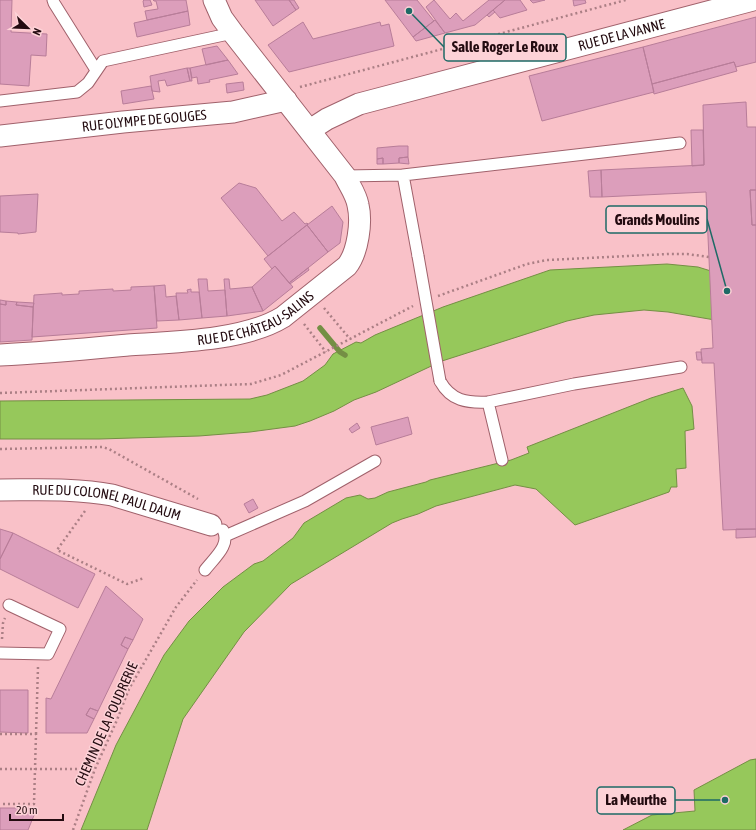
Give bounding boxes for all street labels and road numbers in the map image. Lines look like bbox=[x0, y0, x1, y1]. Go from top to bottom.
street label: RUE DE LA VANNE bbox=[576, 16, 667, 54]
street label: RUE OLYMPE DE GOUGES bbox=[81, 106, 207, 135]
street label: RUE DE CHÂTEAU-SALINS bbox=[196, 288, 317, 348]
street label: RUE DU COLONEL PAUL DAUM bbox=[32, 482, 183, 523]
street label: CHEMIN DE LA POUDRERIE bbox=[71, 659, 141, 788]

